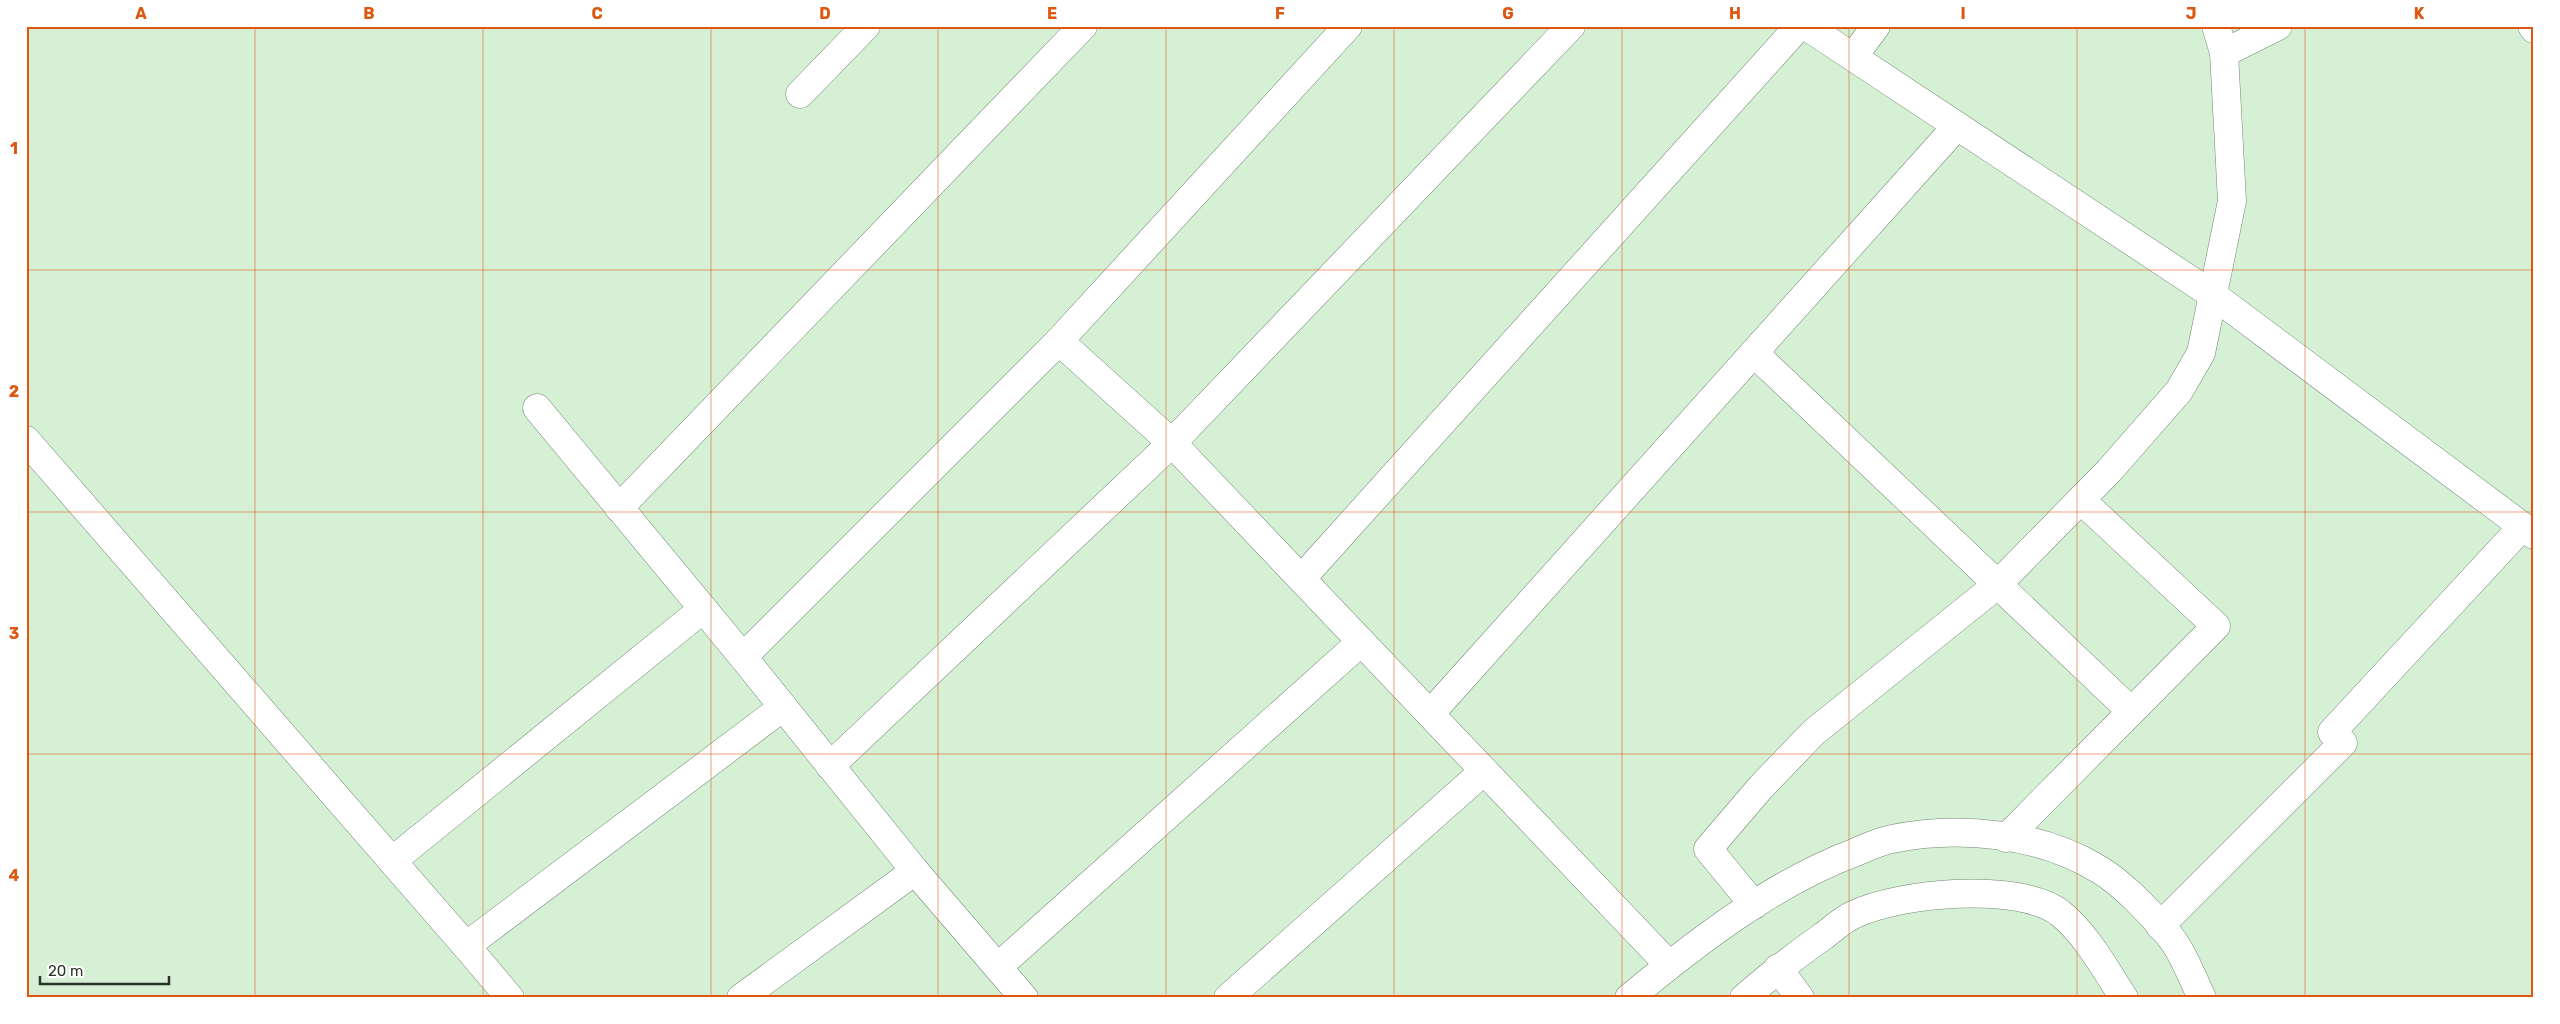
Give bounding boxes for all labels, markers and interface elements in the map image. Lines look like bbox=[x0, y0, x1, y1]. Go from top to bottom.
text: A bbox=[135, 4, 147, 23]
text: B bbox=[363, 4, 375, 23]
text: C bbox=[591, 4, 603, 23]
text: D bbox=[819, 4, 831, 23]
text: E bbox=[1047, 4, 1057, 23]
text: F bbox=[1275, 4, 1285, 23]
text: G bbox=[1502, 4, 1514, 23]
text: H bbox=[1729, 4, 1741, 23]
text: I bbox=[1960, 4, 1966, 23]
text: J bbox=[2186, 4, 2196, 23]
text: K bbox=[2414, 4, 2425, 23]
text: 1 bbox=[10, 139, 18, 158]
text: 2 bbox=[9, 382, 19, 401]
text: 3 bbox=[9, 624, 19, 643]
text: 4 bbox=[9, 866, 20, 885]
scale bar bbox=[40, 954, 169, 986]
text: 20 m bbox=[48, 962, 83, 980]

